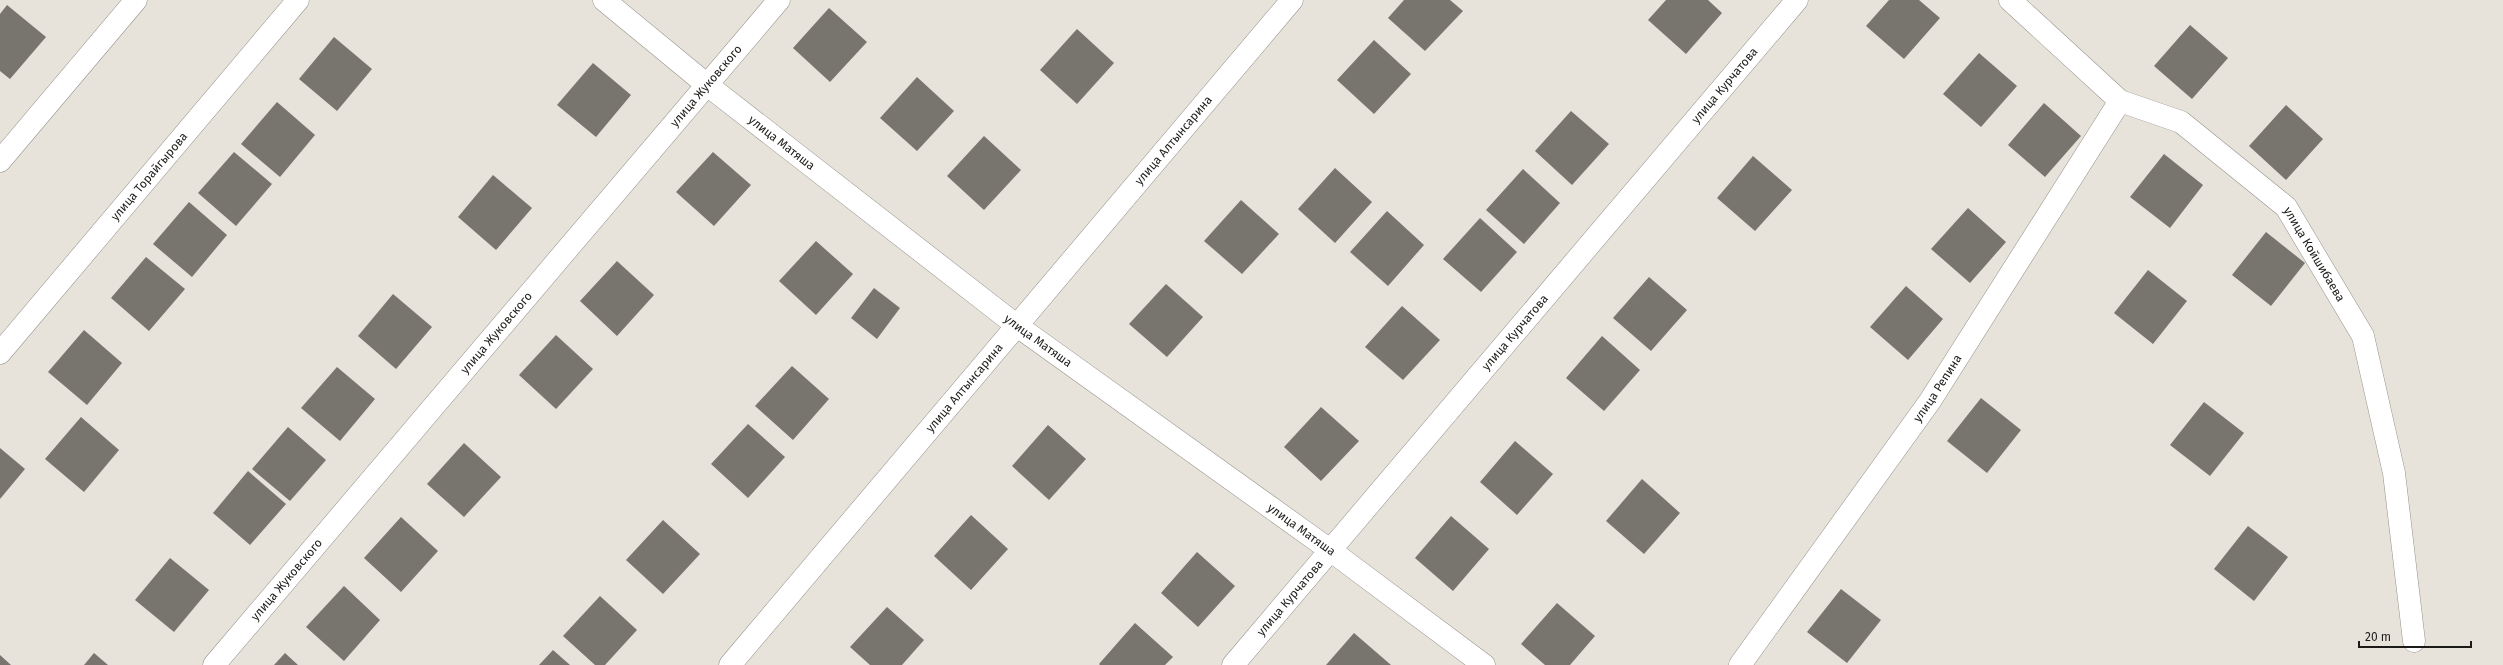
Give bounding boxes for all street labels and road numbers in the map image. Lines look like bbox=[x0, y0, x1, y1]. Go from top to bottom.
street label: улица Жуковского bbox=[667, 42, 745, 130]
street label: улица Курчатова bbox=[1689, 45, 1761, 126]
street label: улица Алтынсарина bbox=[1132, 93, 1215, 188]
street label: улица Матяша bbox=[746, 113, 818, 173]
street label: улица Торайгырова bbox=[108, 129, 190, 224]
street label: улица Койшибаева bbox=[2281, 204, 2348, 304]
street label: улица Жуковского bbox=[458, 289, 535, 376]
street label: улица Курчатова bbox=[1479, 292, 1551, 373]
street label: улица Матяша bbox=[1002, 312, 1075, 370]
street label: улица Алтынсарина bbox=[923, 340, 1006, 435]
street label: улица Репина bbox=[1910, 352, 1965, 425]
street label: улица Матяша bbox=[1265, 501, 1338, 559]
street label: улица Жуковского bbox=[248, 536, 325, 623]
street label: улица Курчатова bbox=[1254, 557, 1326, 639]

